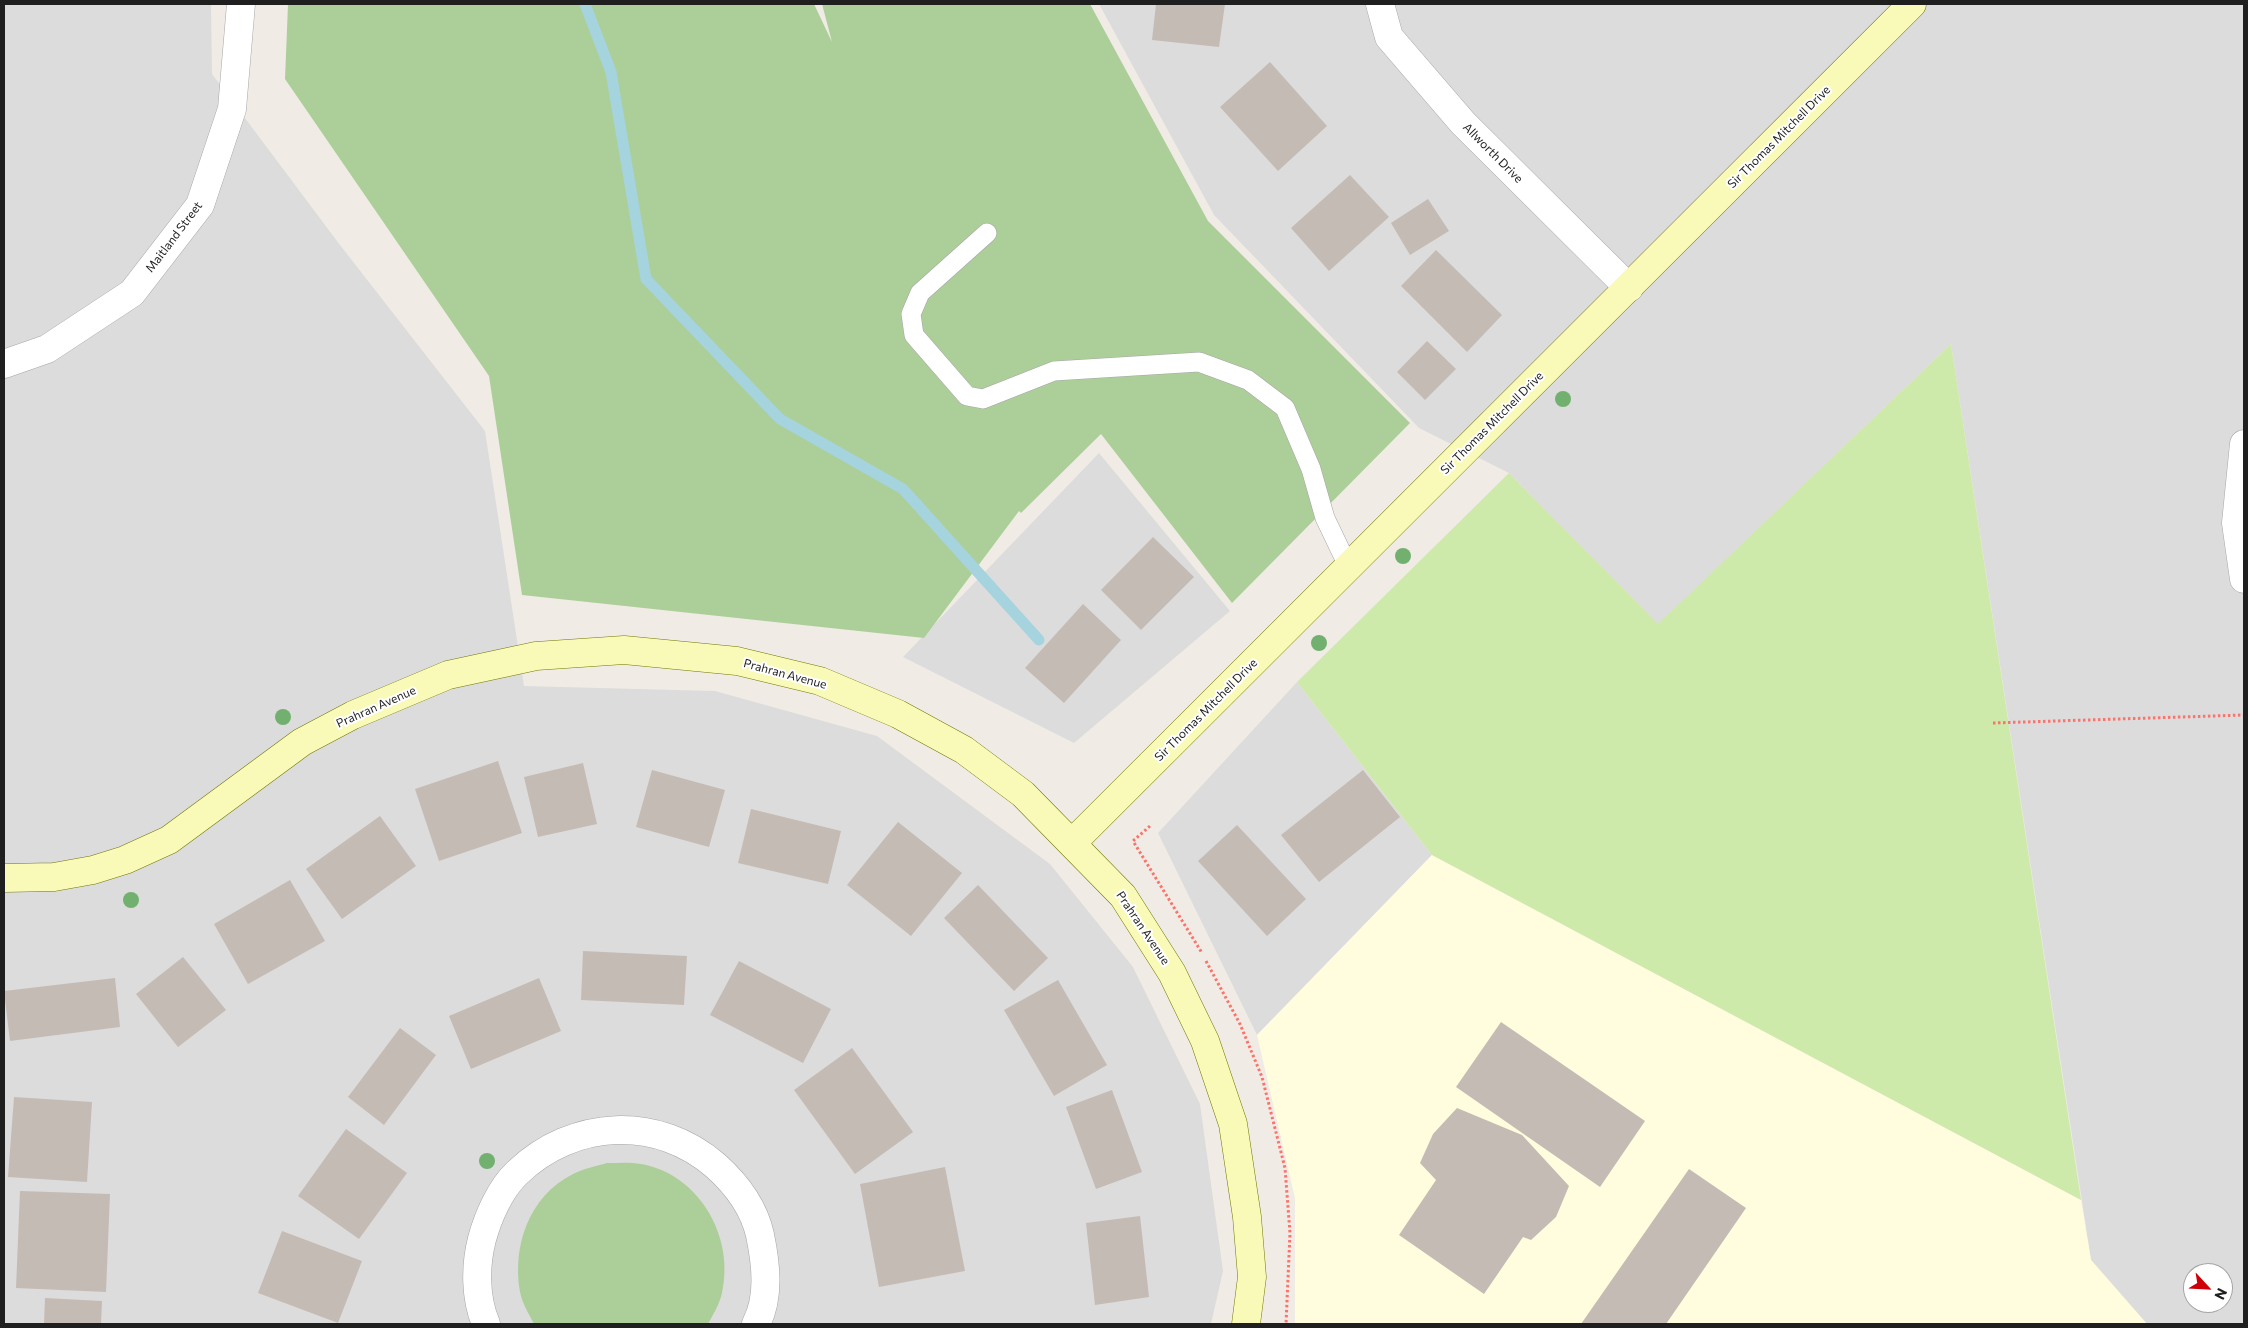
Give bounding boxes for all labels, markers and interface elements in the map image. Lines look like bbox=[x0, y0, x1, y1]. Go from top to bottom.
street label: Sir Thomas Mitchell Drive bbox=[1725, 83, 1833, 191]
street label: Allworth Drive bbox=[1460, 120, 1526, 186]
street label: Maitland Street bbox=[143, 199, 205, 275]
street label: Sir Thomas Mitchell Drive bbox=[1438, 369, 1546, 477]
street label: Prahran Avenue bbox=[742, 656, 828, 692]
street label: Sir Thomas Mitchell Drive bbox=[1152, 656, 1260, 764]
street label: Prahran Avenue bbox=[334, 683, 418, 731]
street label: Prahran Avenue bbox=[1113, 889, 1173, 967]
north arrow bbox=[2183, 1263, 2233, 1313]
text: N bbox=[2211, 1286, 2231, 1302]

